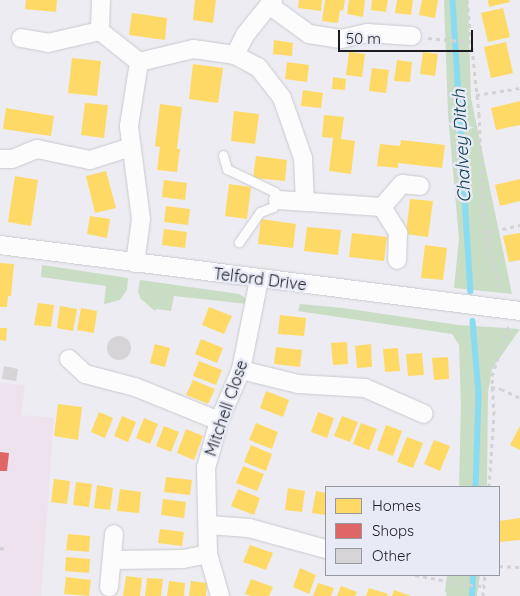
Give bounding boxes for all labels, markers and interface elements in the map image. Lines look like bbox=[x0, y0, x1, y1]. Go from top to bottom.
scale bar bbox=[340, 20, 475, 52]
text: 50 m bbox=[346, 29, 381, 48]
water label: Chalvey Ditch bbox=[448, 89, 476, 203]
street label: Telford Drive bbox=[212, 264, 308, 294]
street label: Mitchell Close bbox=[201, 357, 251, 459]
legend bbox=[325, 486, 500, 576]
text: Homes bbox=[372, 496, 421, 515]
text: Shops bbox=[372, 521, 414, 540]
text: Other bbox=[372, 546, 411, 565]

